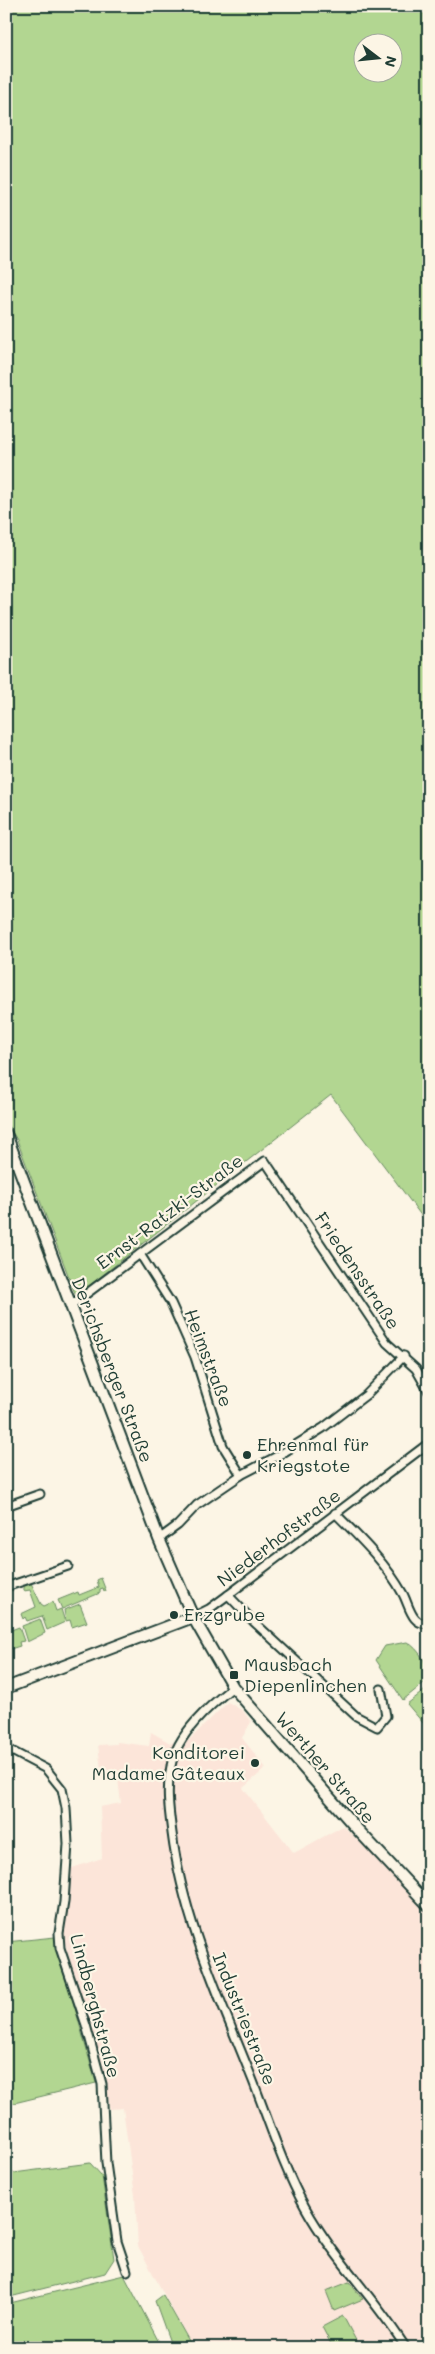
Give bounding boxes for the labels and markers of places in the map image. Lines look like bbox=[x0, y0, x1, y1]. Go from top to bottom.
place label: Ehrenmal für Kriegstote bbox=[257, 1432, 369, 1477]
marker: Ehrenmal für Kriegstote bbox=[241, 1449, 253, 1461]
place label: Erzgrube bbox=[184, 1602, 265, 1626]
marker: Erzgrube bbox=[168, 1609, 180, 1621]
place label: Mausbach Diepenlinchen bbox=[244, 1652, 367, 1697]
marker: Mausbach Diepenlinchen bbox=[228, 1669, 240, 1681]
place label: Konditorei Madame Gâteaux bbox=[92, 1740, 245, 1785]
marker: Konditorei Madame Gâteaux bbox=[249, 1757, 261, 1769]

